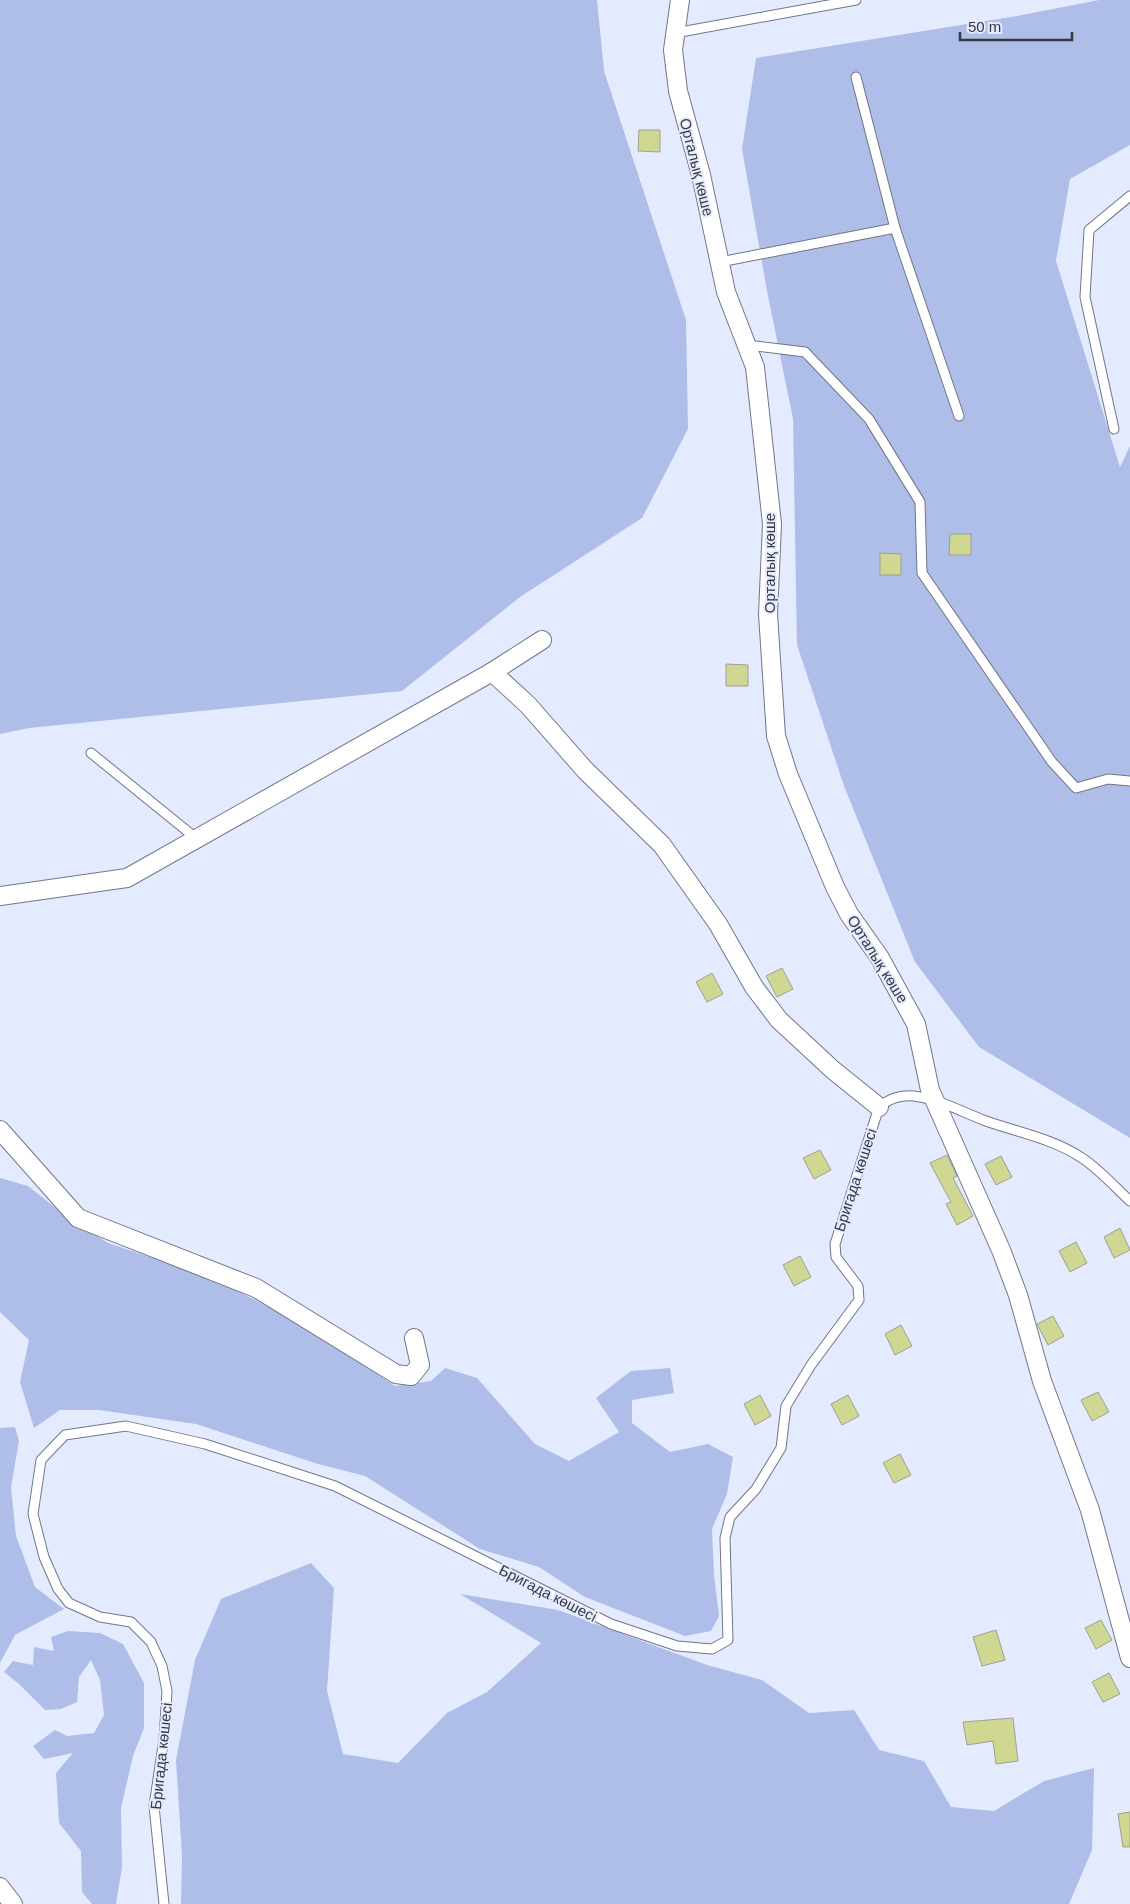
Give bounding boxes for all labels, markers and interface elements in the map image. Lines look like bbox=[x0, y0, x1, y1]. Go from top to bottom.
scale bar bbox=[960, 10, 1072, 42]
text: 50 m bbox=[968, 18, 1001, 35]
street label: Орталық көше bbox=[677, 116, 717, 218]
street label: Орталық көше bbox=[761, 513, 778, 613]
street label: Орталық көше bbox=[844, 912, 912, 1006]
street label: Бригада көшесі bbox=[830, 1126, 880, 1234]
street label: Бригада көшесі bbox=[496, 1561, 600, 1625]
street label: Бригада көшесі bbox=[147, 1702, 175, 1810]

